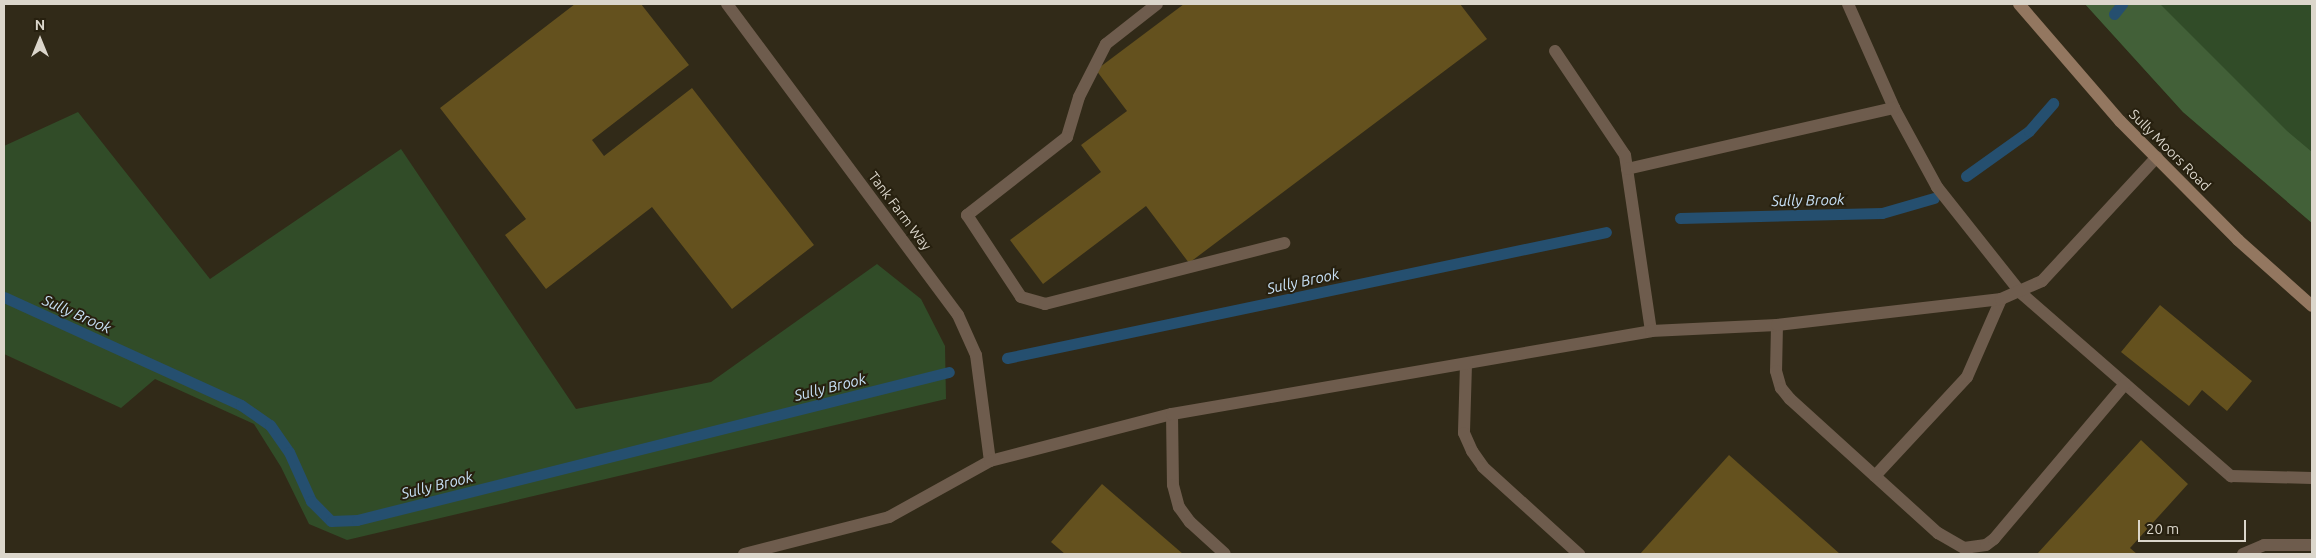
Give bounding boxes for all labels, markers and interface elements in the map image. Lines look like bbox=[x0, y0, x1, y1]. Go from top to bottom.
north arrow bbox=[15, 15, 65, 65]
text: N bbox=[35, 17, 45, 33]
street label: Sully Moors Road bbox=[2126, 106, 2214, 194]
street label: Tank Farm Way bbox=[865, 168, 935, 254]
water label: Sully Brook bbox=[1771, 190, 1845, 210]
water label: Sully Brook bbox=[1265, 265, 1341, 297]
water label: Sully Brook bbox=[40, 291, 114, 337]
water label: Sully Brook bbox=[792, 369, 868, 405]
water label: Sully Brook bbox=[399, 467, 475, 503]
scale bar bbox=[2141, 510, 2248, 542]
text: 20 m bbox=[2146, 520, 2179, 537]

